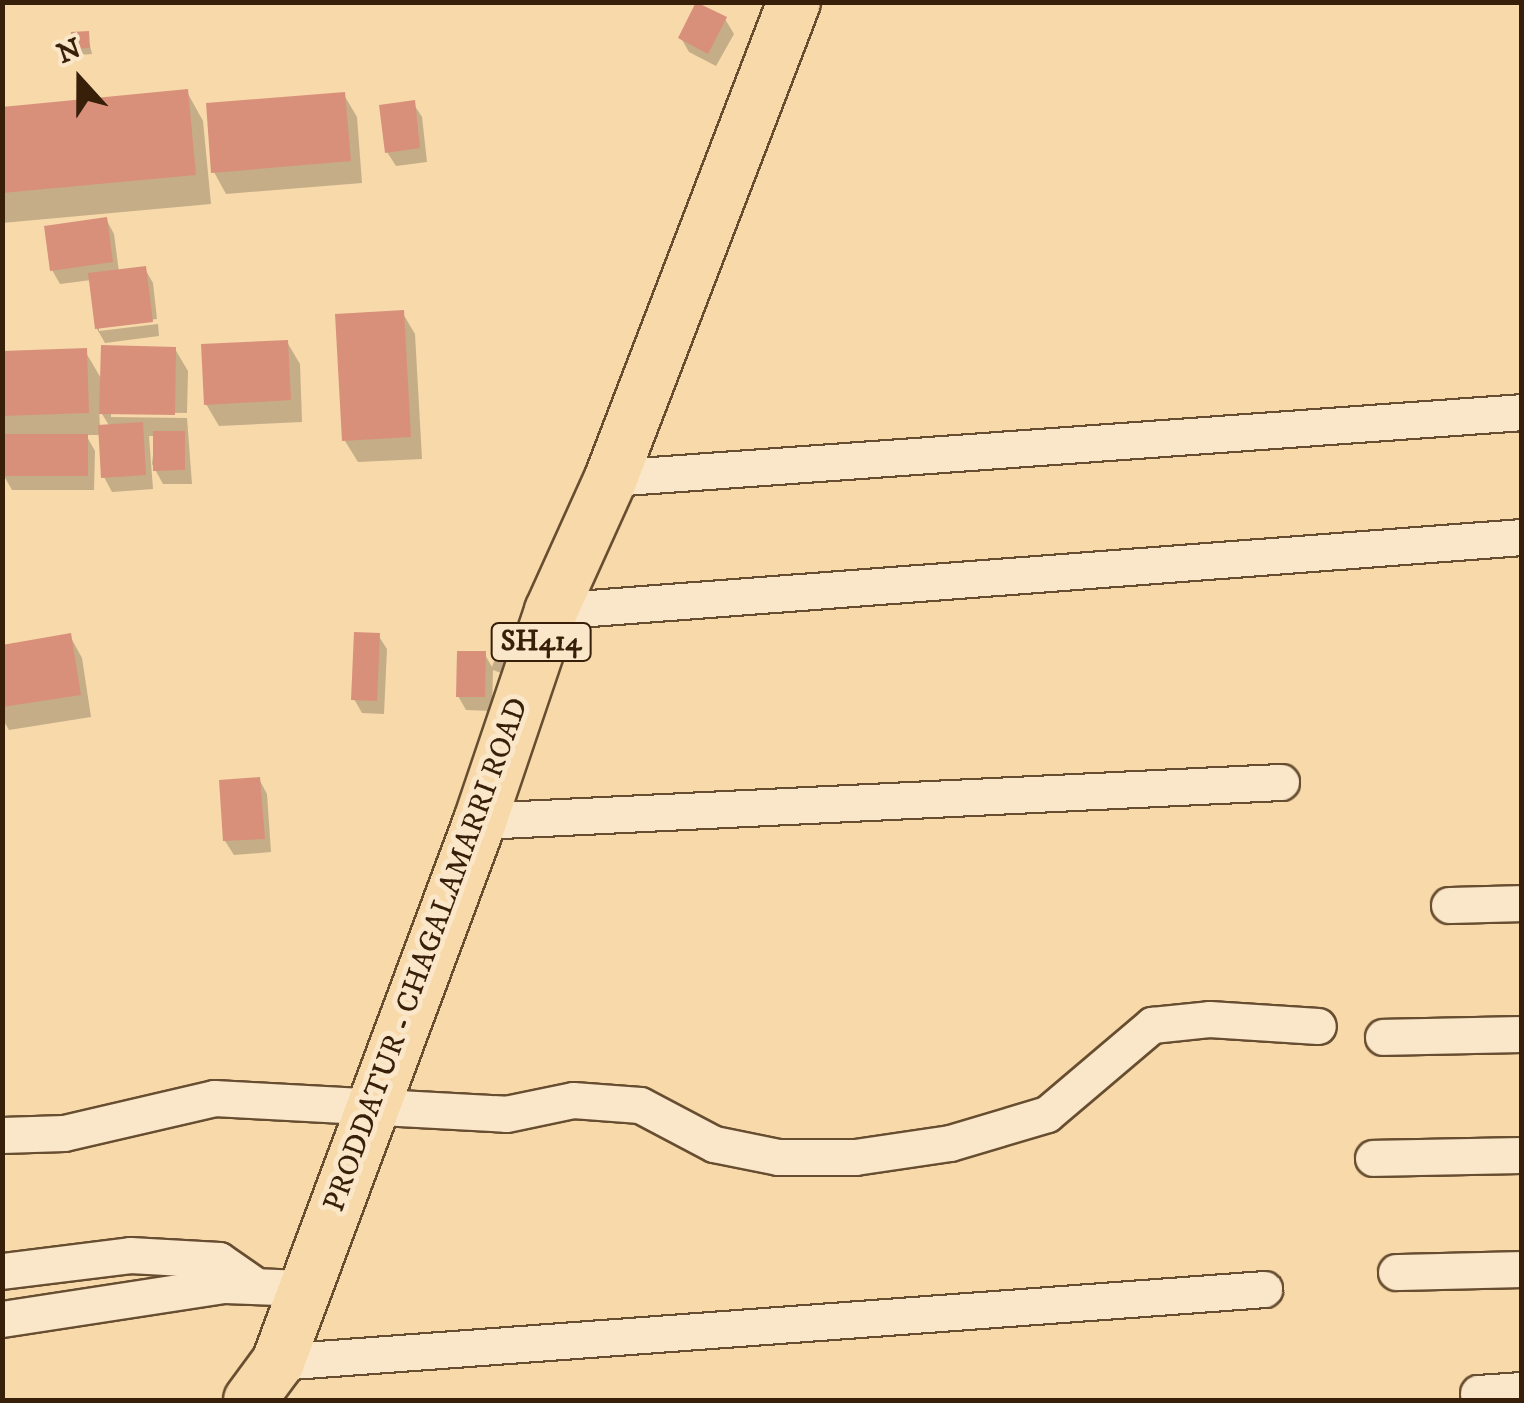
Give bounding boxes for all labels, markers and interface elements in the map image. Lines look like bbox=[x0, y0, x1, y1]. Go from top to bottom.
north arrow bbox=[30, 30, 130, 130]
text: N bbox=[52, 31, 86, 72]
road number: SH414 bbox=[488, 619, 594, 665]
street label: PRODDATUR - CHAGALAMARRI ROAD bbox=[317, 693, 537, 1217]

